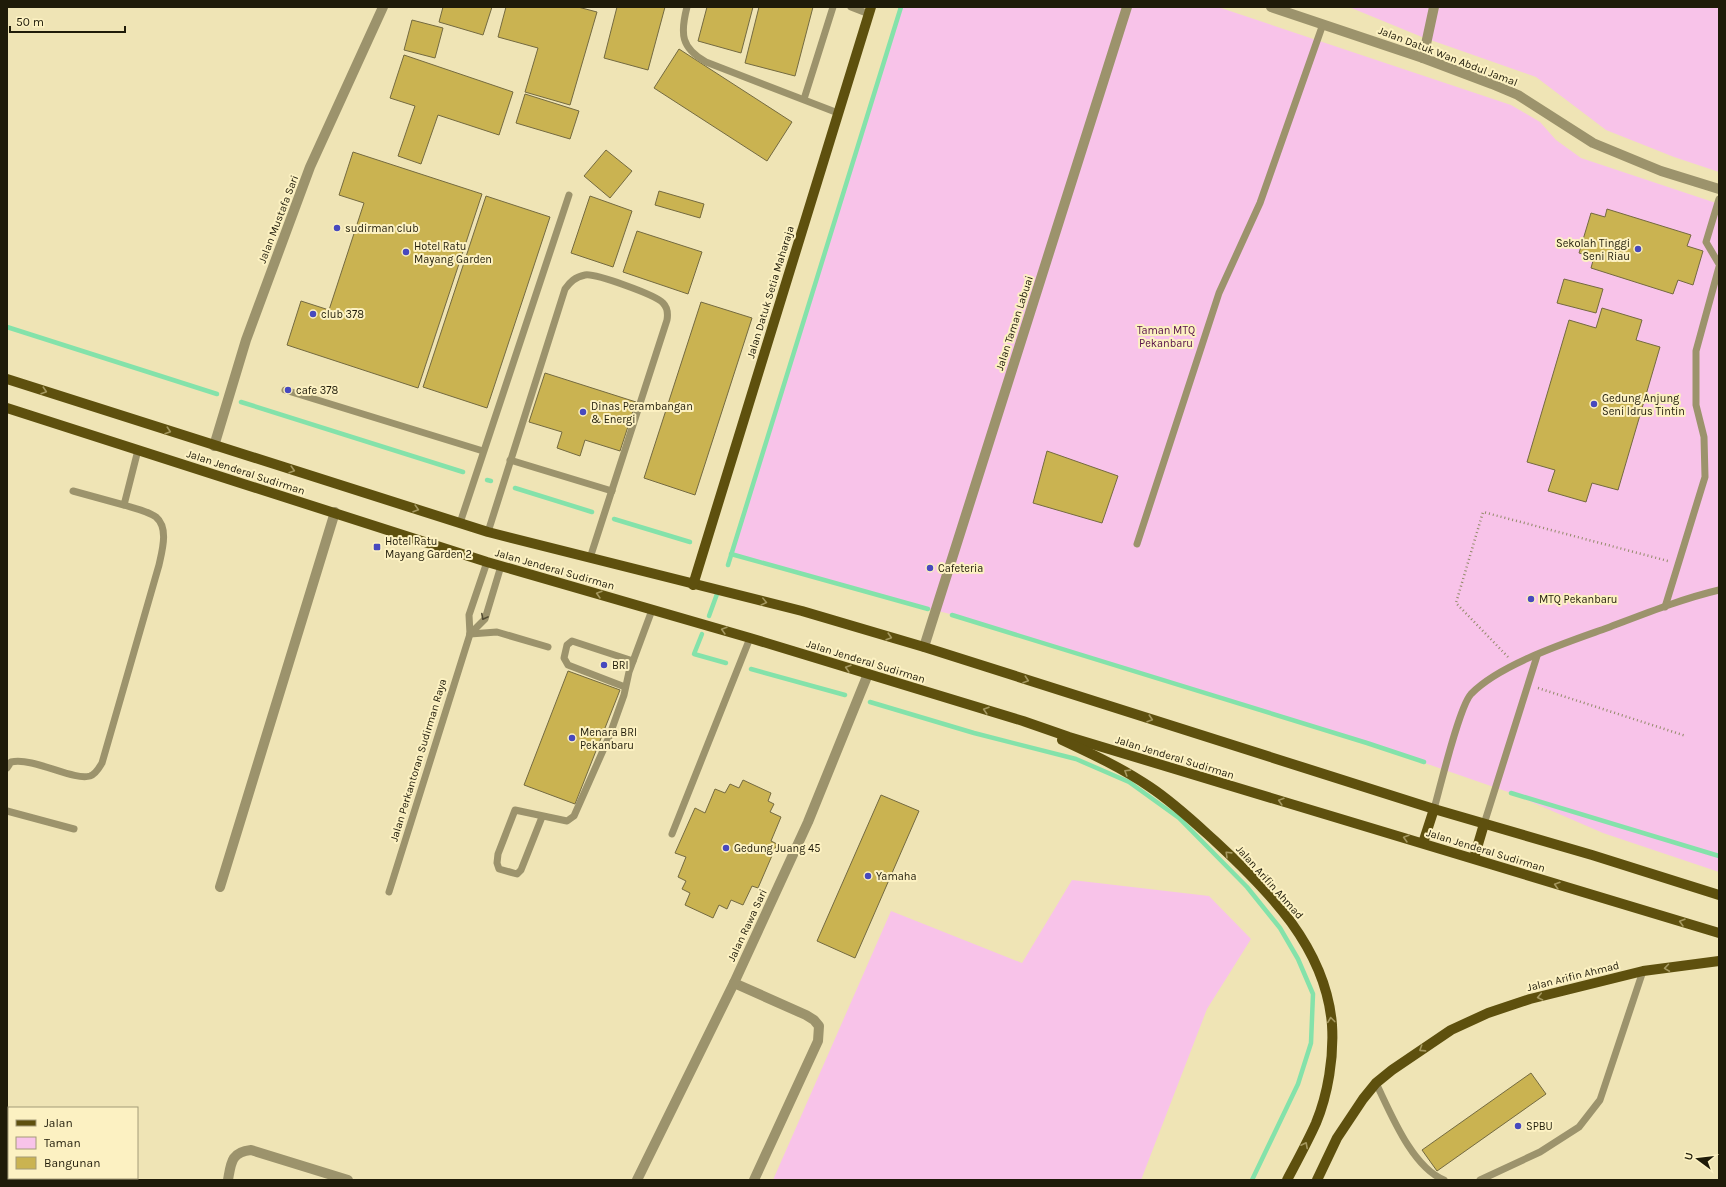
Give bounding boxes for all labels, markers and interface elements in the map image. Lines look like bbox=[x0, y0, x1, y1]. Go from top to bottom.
scale bar bbox=[10, 8, 125, 34]
text: 50 m bbox=[16, 15, 44, 29]
street label: Jalan Datuk Wan Abdul Jamal bbox=[1376, 24, 1519, 89]
street label: Jalan Mustafa Sari bbox=[256, 173, 301, 265]
place label: sudirman club bbox=[345, 222, 419, 235]
marker: sudirman club bbox=[332, 223, 342, 233]
street label: Jalan Datuk Setia Maharaja bbox=[744, 224, 797, 360]
place label: Sekolah Tinggi Seni Riau bbox=[1556, 237, 1630, 263]
place label: Hotel Ratu Mayang Garden bbox=[414, 240, 492, 266]
marker: Sekolah Tinggi Seni Riau bbox=[1633, 244, 1643, 254]
marker: Hotel Ratu Mayang Garden bbox=[401, 247, 411, 257]
street label: Jalan Taman Labuai bbox=[993, 274, 1036, 372]
place label: club 378 bbox=[321, 308, 364, 321]
marker: club 378 bbox=[308, 309, 318, 319]
park label: Taman MTQ Pekanbaru bbox=[1137, 324, 1195, 350]
place label: cafe 378 bbox=[296, 384, 338, 397]
marker: cafe 378 bbox=[283, 385, 293, 395]
one-way arrow bbox=[40, 386, 47, 395]
place label: Gedung Anjung Seni Idrus Tintin bbox=[1602, 392, 1685, 418]
marker: Gedung Anjung Seni Idrus Tintin bbox=[1589, 399, 1599, 409]
place label: Dinas Perambangan & Energi bbox=[591, 400, 693, 426]
marker: Dinas Perambangan & Energi bbox=[578, 407, 588, 417]
one-way arrow bbox=[164, 426, 171, 435]
street label: Jalan Jenderal Sudirman bbox=[185, 447, 307, 498]
one-way arrow bbox=[288, 465, 295, 474]
one-way arrow bbox=[412, 504, 419, 513]
place label: Hotel Ratu Mayang Garden 2 bbox=[385, 535, 472, 561]
marker: Hotel Ratu Mayang Garden 2 bbox=[372, 542, 382, 552]
street label: Jalan Jenderal Sudirman bbox=[494, 546, 616, 593]
place label: Cafeteria bbox=[938, 562, 983, 575]
marker: Cafeteria bbox=[925, 563, 935, 573]
one-way arrow bbox=[595, 590, 602, 599]
place label: MTQ Pekanbaru bbox=[1539, 593, 1617, 606]
marker: MTQ Pekanbaru bbox=[1526, 594, 1536, 604]
one-way arrow bbox=[761, 597, 767, 605]
one-way arrow bbox=[481, 613, 489, 620]
one-way arrow bbox=[720, 627, 727, 635]
one-way arrow bbox=[885, 632, 892, 641]
street label: Jalan Jenderal Sudirman bbox=[805, 637, 927, 686]
place label: BRI bbox=[612, 659, 629, 672]
marker: BRI bbox=[599, 660, 609, 670]
one-way arrow bbox=[845, 664, 852, 673]
one-way arrow bbox=[1022, 675, 1029, 684]
street label: Jalan Perkantoran Sudirman Raya bbox=[387, 677, 449, 843]
one-way arrow bbox=[983, 706, 990, 715]
one-way arrow bbox=[1146, 714, 1153, 723]
place label: Menara BRI Pekanbaru bbox=[580, 726, 637, 752]
marker: Menara BRI Pekanbaru bbox=[567, 733, 577, 743]
street label: Jalan Jenderal Sudirman bbox=[1114, 733, 1236, 782]
one-way arrow bbox=[1124, 770, 1131, 777]
one-way arrow bbox=[1278, 797, 1285, 806]
street label: Jalan Jenderal Sudirman bbox=[1425, 826, 1547, 875]
one-way arrow bbox=[1403, 834, 1410, 843]
place label: Gedung Juang 45 bbox=[734, 842, 820, 855]
marker: Gedung Juang 45 bbox=[721, 843, 731, 853]
street label: Jalan Arifin Ahmad bbox=[1233, 843, 1306, 922]
one-way arrow bbox=[1225, 851, 1233, 858]
place label: Yamaha bbox=[876, 870, 916, 883]
marker: Yamaha bbox=[863, 871, 873, 881]
one-way arrow bbox=[1554, 881, 1561, 890]
street label: Jalan Rawa Sari bbox=[725, 887, 770, 963]
one-way arrow bbox=[1678, 918, 1685, 927]
street label: Jalan Arifin Ahmad bbox=[1526, 959, 1621, 994]
one-way arrow bbox=[1663, 963, 1670, 972]
one-way arrow bbox=[1537, 992, 1543, 1000]
one-way arrow bbox=[1327, 1017, 1336, 1023]
one-way arrow bbox=[1419, 1044, 1426, 1051]
legend bbox=[8, 1107, 138, 1179]
text: Jalan bbox=[44, 1116, 73, 1130]
place label: SPBU bbox=[1526, 1120, 1553, 1133]
marker: SPBU bbox=[1513, 1121, 1523, 1131]
text: Taman bbox=[44, 1136, 81, 1150]
north arrow bbox=[1678, 1139, 1718, 1179]
one-way arrow bbox=[1300, 1142, 1307, 1149]
text: U bbox=[1682, 1151, 1696, 1162]
text: Bangunan bbox=[44, 1156, 100, 1170]

